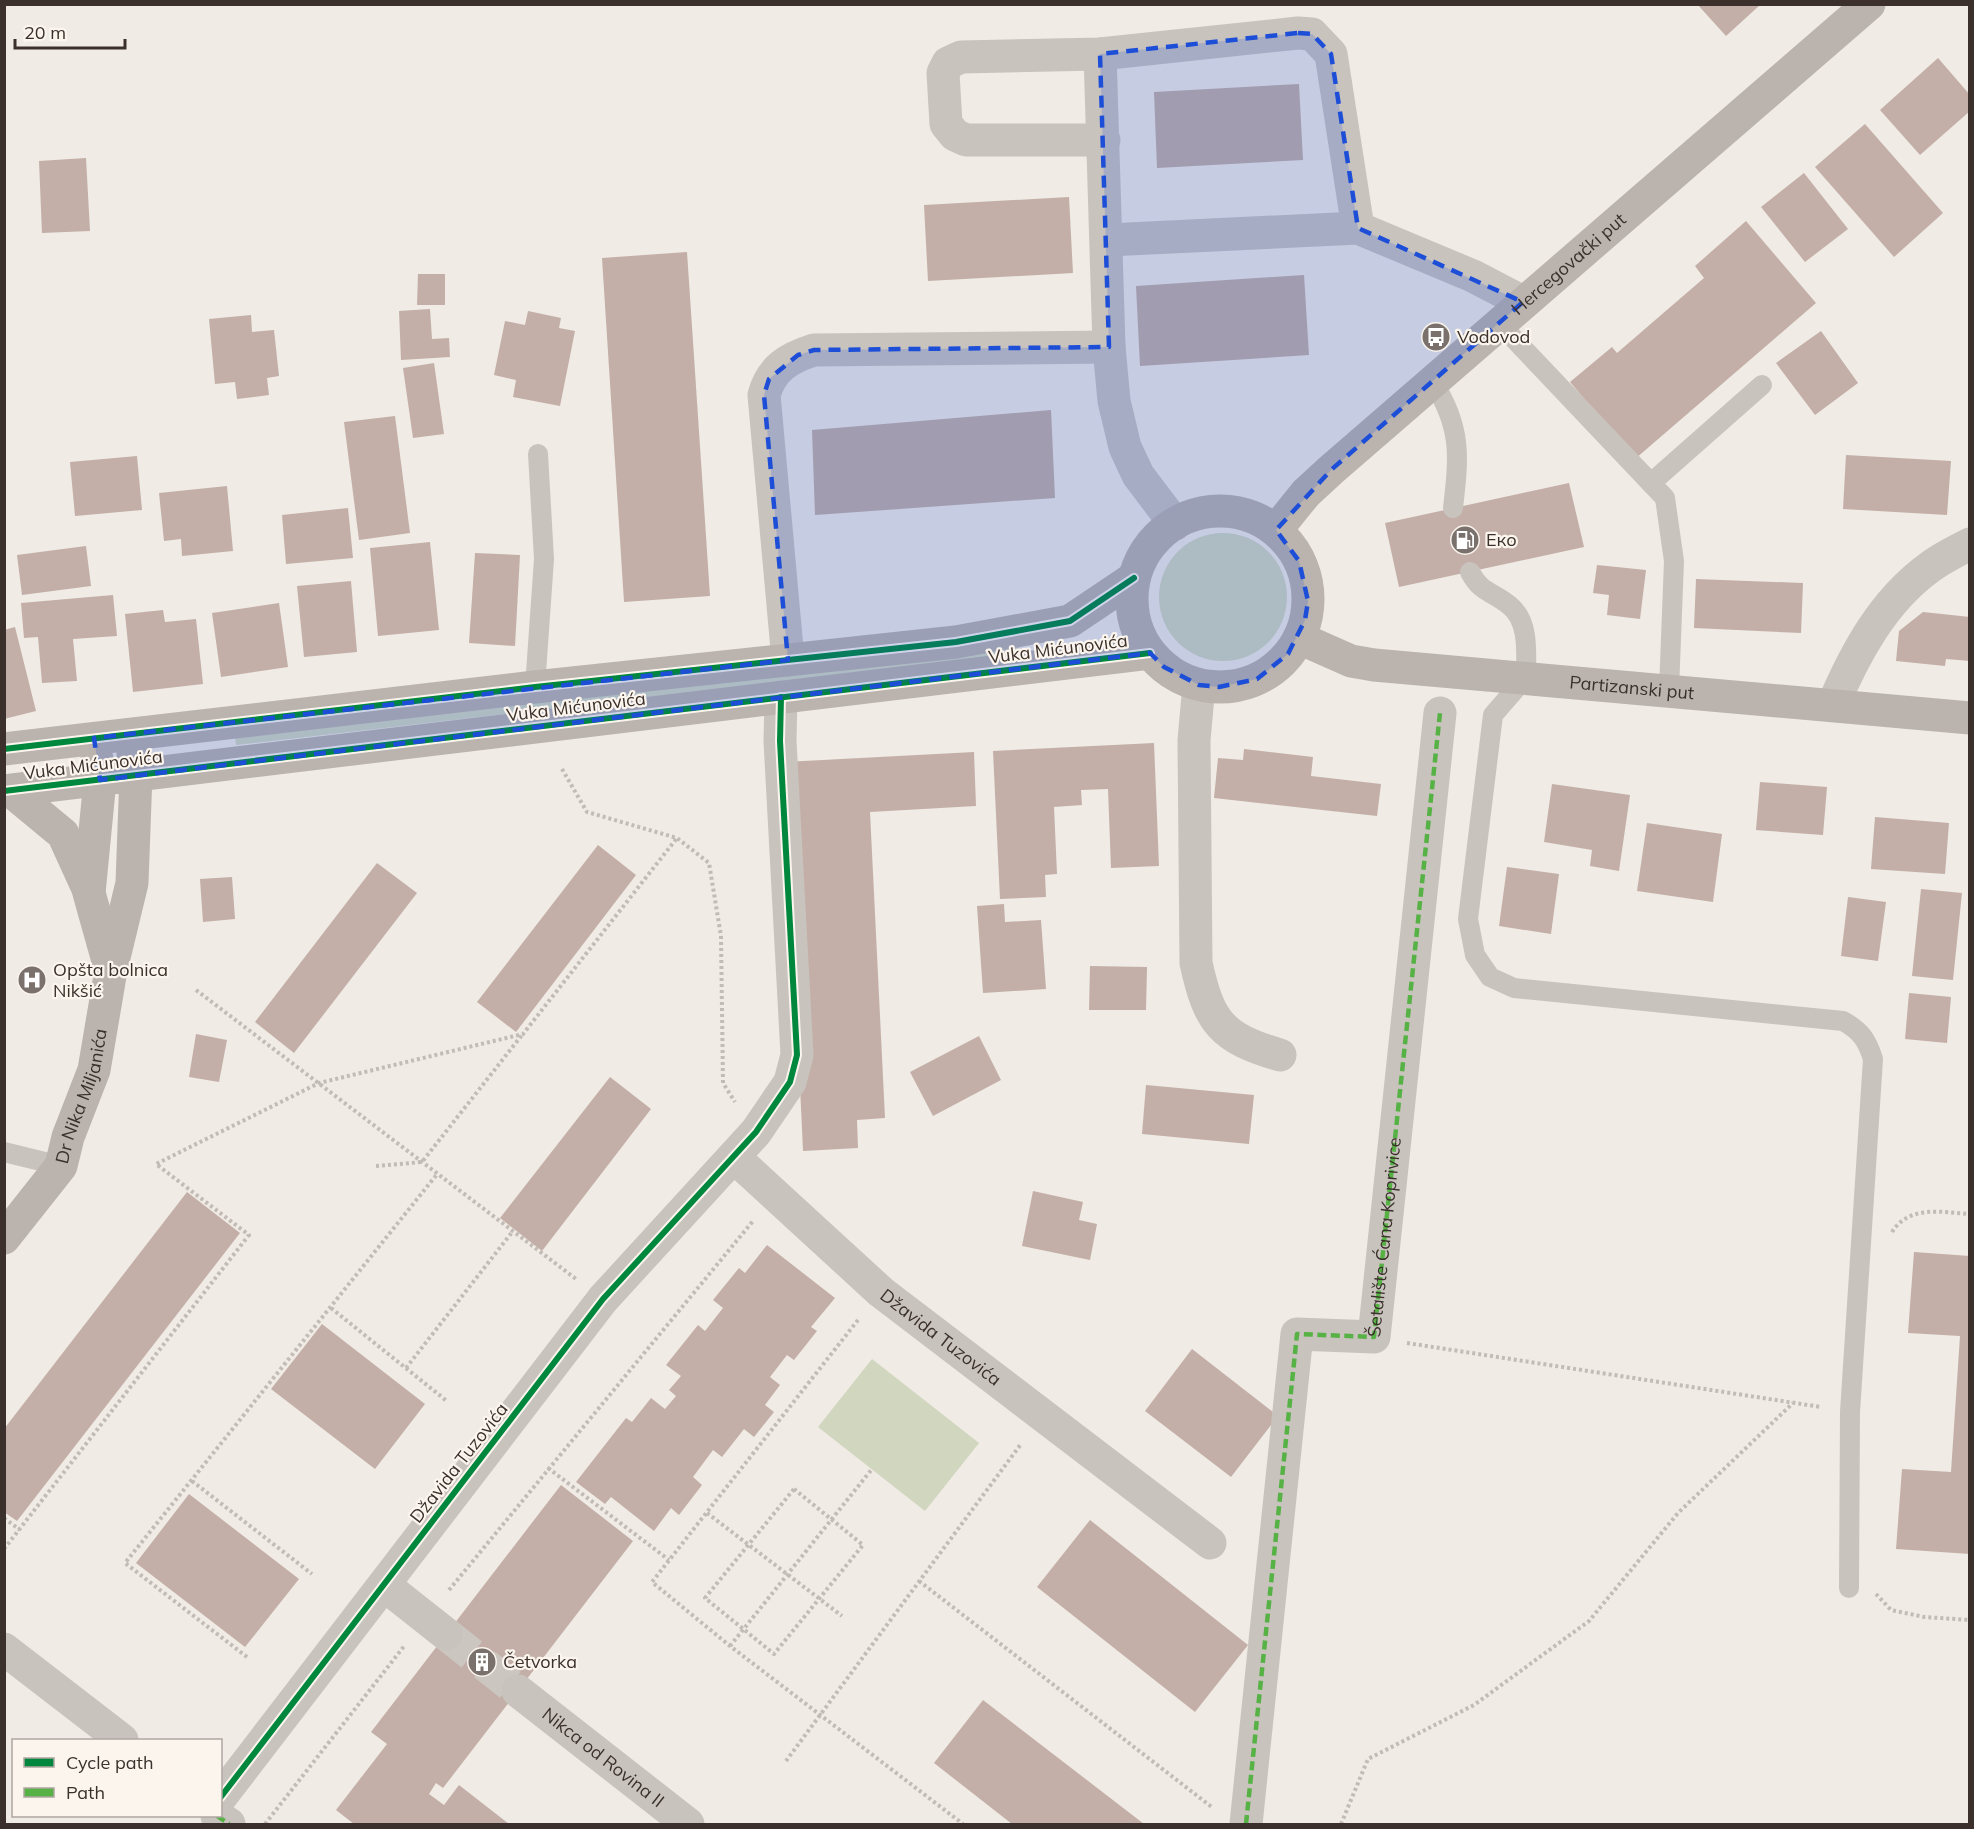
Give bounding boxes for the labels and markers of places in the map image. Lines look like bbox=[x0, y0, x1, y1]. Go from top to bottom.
bus stop icon: Vodovod bbox=[1420, 321, 1452, 353]
place label: Vodovod bbox=[1457, 325, 1530, 348]
fuel station icon: Еко bbox=[1449, 524, 1481, 556]
place label: Еко bbox=[1486, 528, 1517, 551]
place label: Opšta bolnica Nikšić bbox=[53, 958, 168, 1002]
hospital icon: Opšta bolnica Nikšić bbox=[16, 964, 48, 996]
building icon: Četvorka bbox=[466, 1646, 498, 1678]
place label: Četvorka bbox=[503, 1650, 577, 1673]

